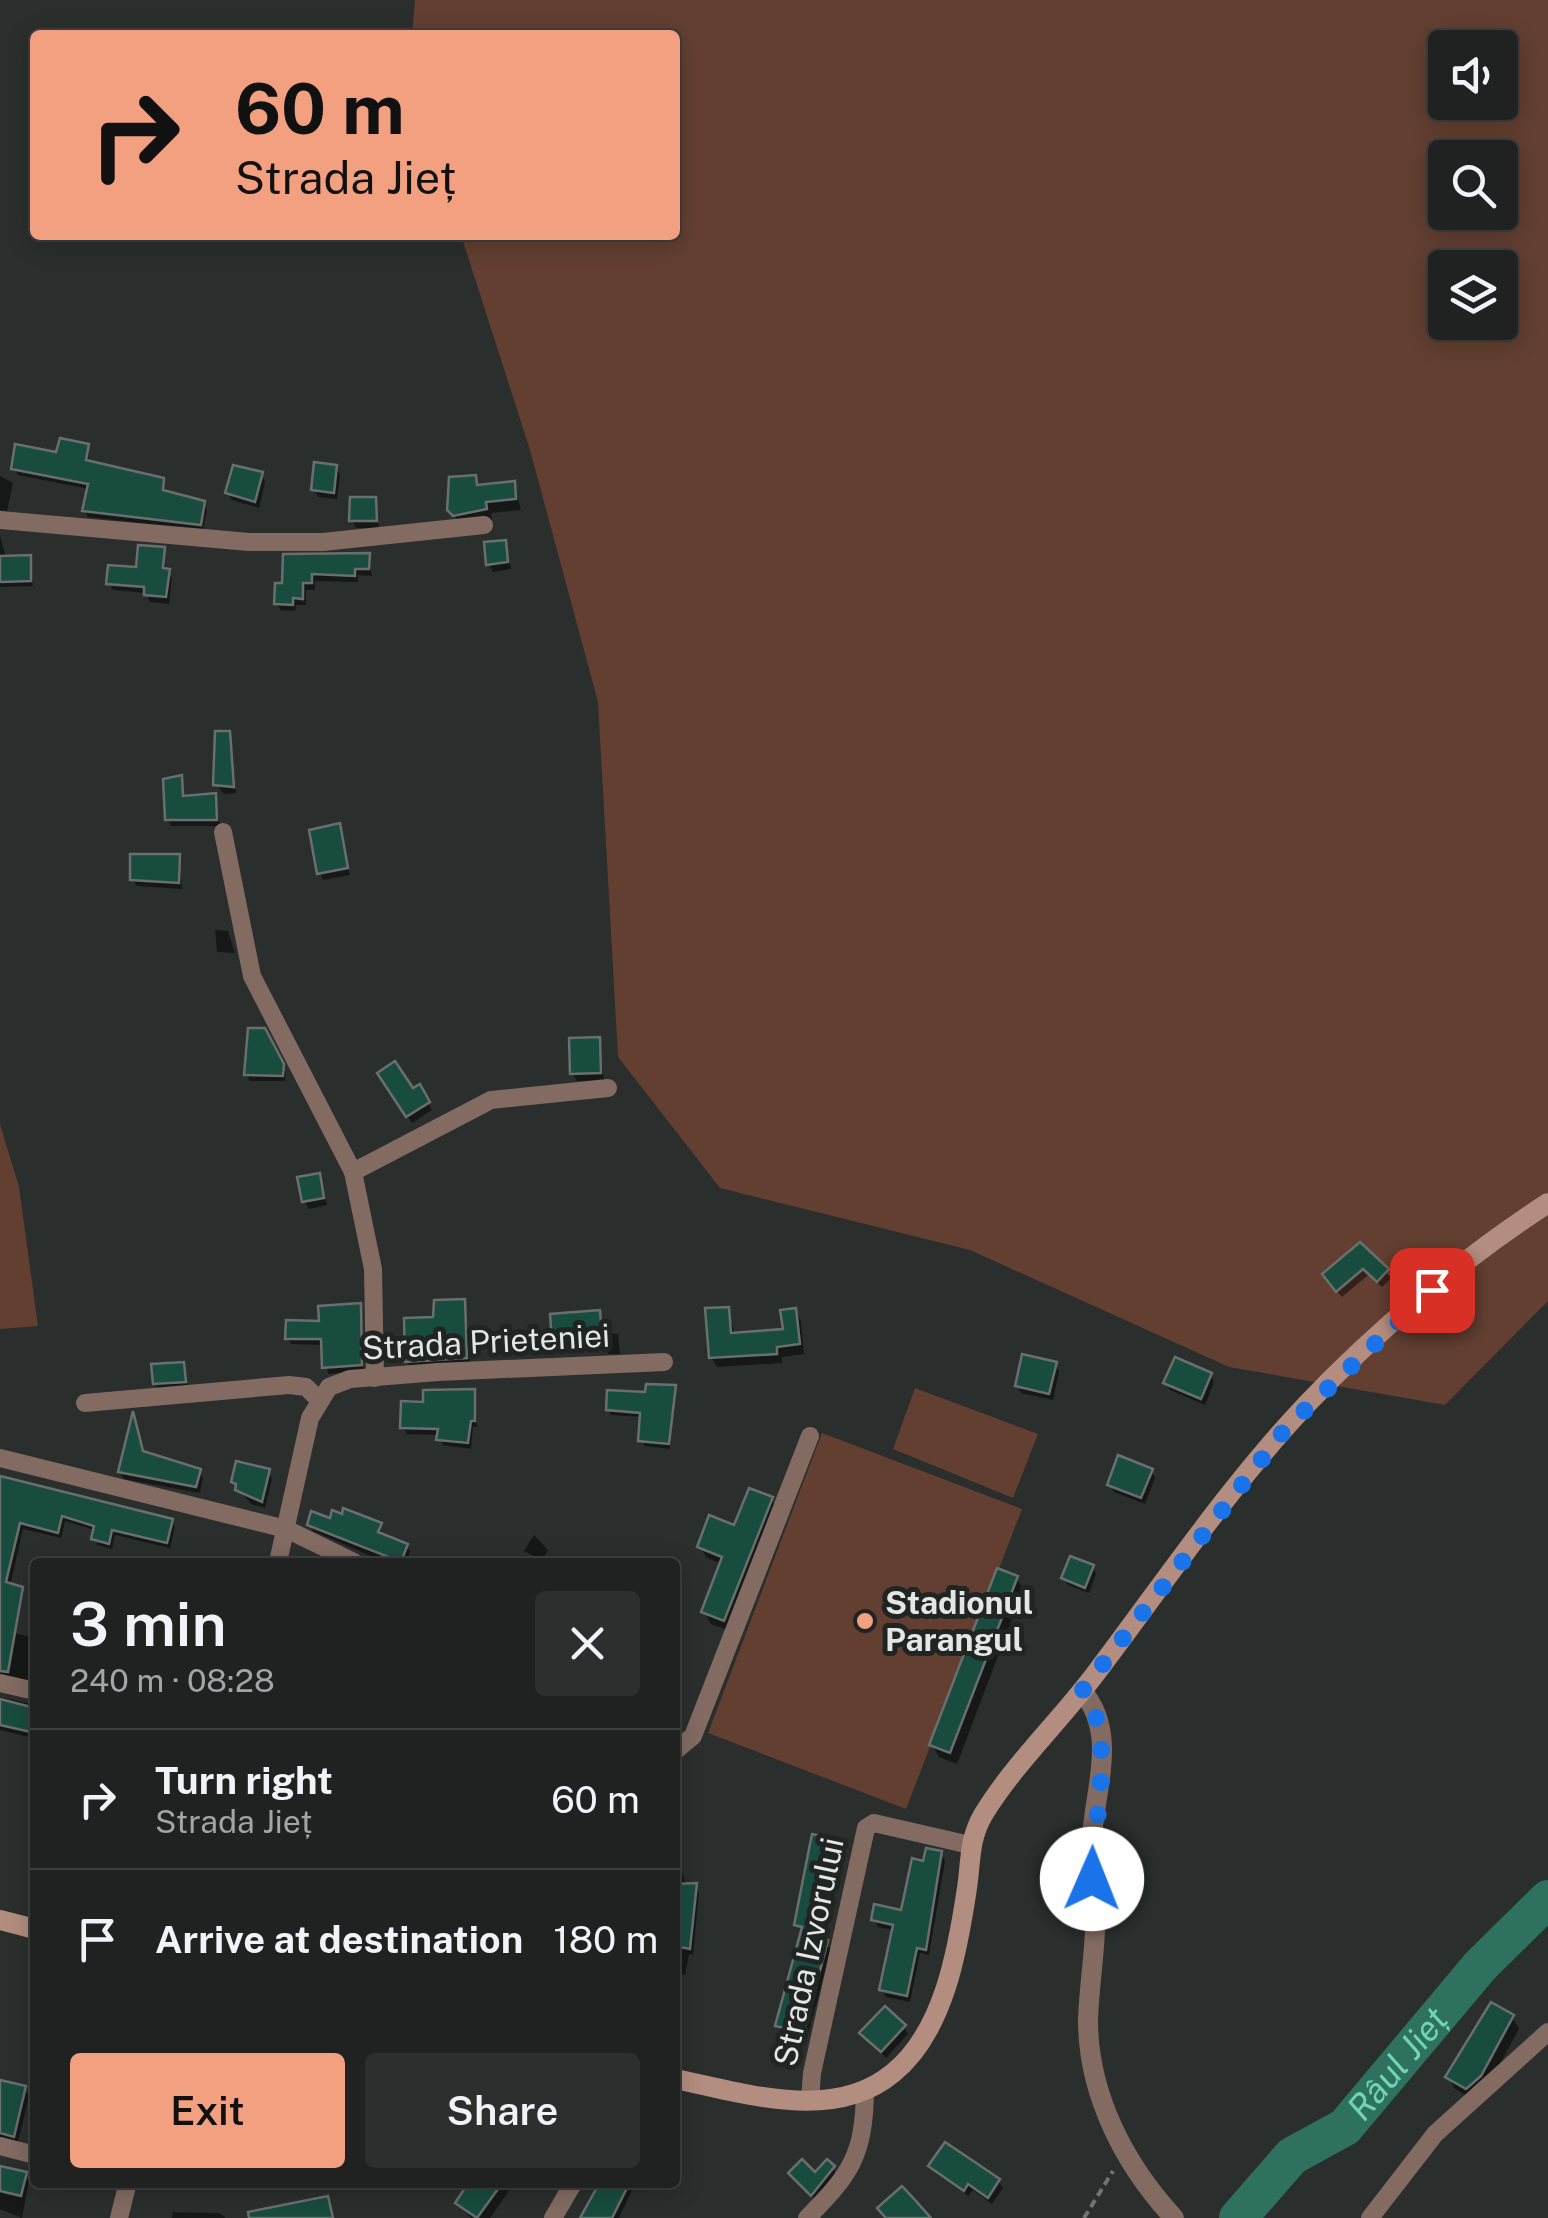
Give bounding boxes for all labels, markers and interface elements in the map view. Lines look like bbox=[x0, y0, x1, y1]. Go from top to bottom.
map controls bbox=[1428, 30, 1518, 340]
button: sound bbox=[1428, 30, 1518, 120]
text: 60 m bbox=[235, 67, 405, 150]
icon: right bbox=[70, 70, 200, 200]
button: search bbox=[1428, 140, 1518, 230]
text: Strada Jieț bbox=[235, 151, 457, 204]
button: layers bbox=[1428, 250, 1518, 340]
pin bbox=[1390, 1248, 1475, 1333]
icon: arrive bbox=[1405, 1263, 1460, 1318]
street label: Strada Prieteniei bbox=[361, 1317, 611, 1366]
place label: Stadionul Parangul bbox=[885, 1584, 1033, 1658]
text: 3 min bbox=[70, 1589, 227, 1660]
button: close bbox=[535, 1591, 640, 1696]
marker: Stadionul Parangul bbox=[854, 1610, 876, 1632]
text: 240 m · 08:28 bbox=[70, 1662, 275, 1699]
text: Turn right bbox=[155, 1758, 333, 1803]
icon: right bbox=[70, 1772, 125, 1827]
text: 60 m bbox=[551, 1777, 640, 1822]
text: Strada Jieț bbox=[155, 1803, 313, 1840]
position arrow bbox=[1040, 1827, 1144, 1931]
street label: Strada Izvorului bbox=[766, 1834, 851, 2070]
icon: arrive bbox=[70, 1912, 125, 1967]
text: Arrive at destination bbox=[155, 1917, 523, 1962]
text: 180 m bbox=[553, 1917, 658, 1962]
water label: Râul Jieț bbox=[1339, 1999, 1456, 2128]
button: Exit bbox=[70, 2053, 345, 2168]
button: Share bbox=[365, 2053, 640, 2168]

